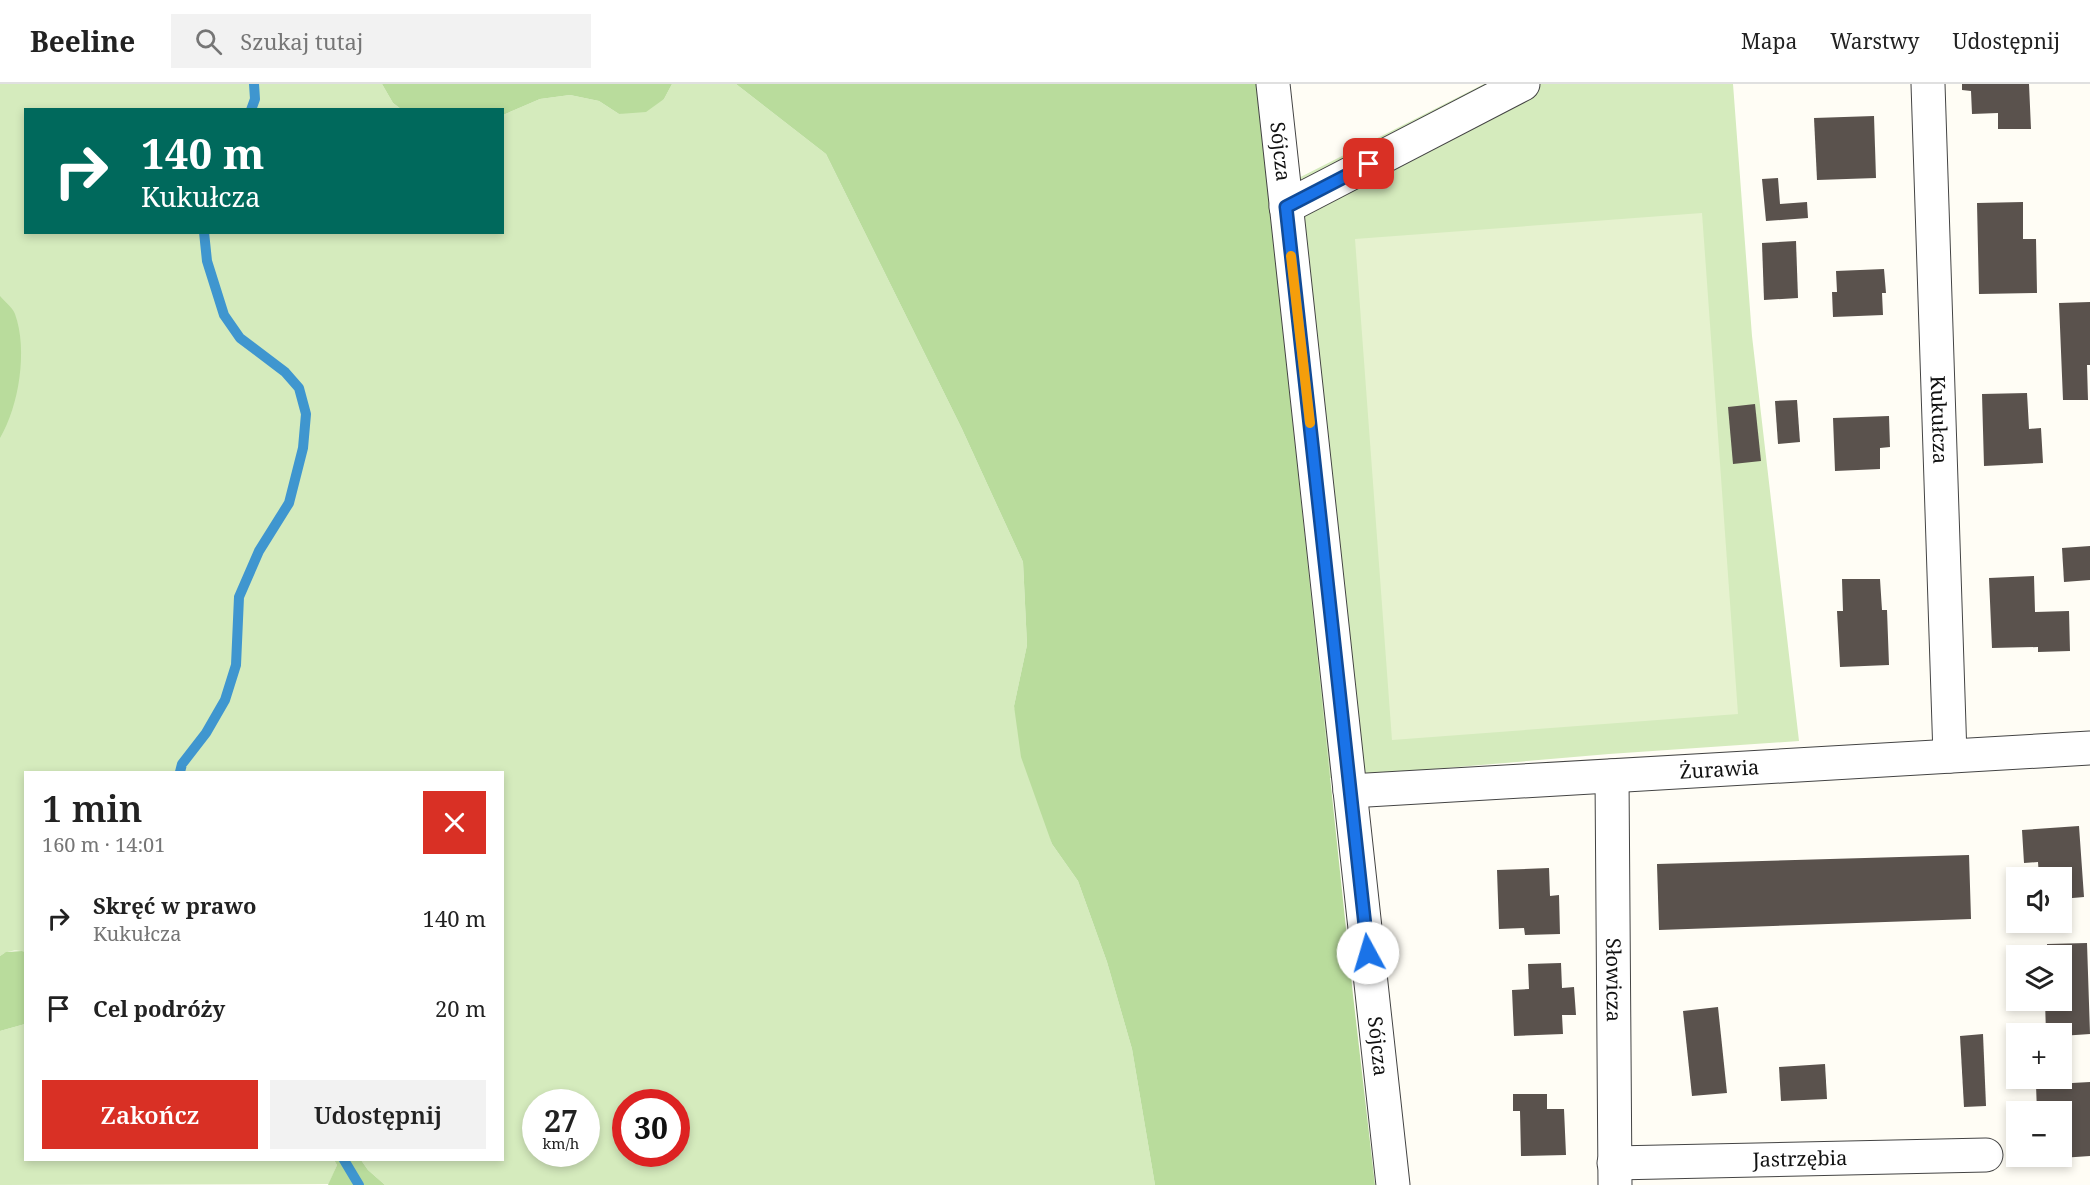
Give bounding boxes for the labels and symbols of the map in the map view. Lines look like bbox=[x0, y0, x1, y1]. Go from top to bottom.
street label: Sójcza bbox=[1264, 120, 1298, 183]
pin bbox=[1343, 138, 1394, 189]
street label: Kukułcza bbox=[1925, 375, 1954, 464]
street label: Żurawia bbox=[1679, 753, 1760, 785]
position arrow bbox=[1336, 921, 1400, 985]
street label: Słowicza bbox=[1600, 938, 1628, 1022]
street label: Sójcza bbox=[1362, 1015, 1395, 1077]
speed limit sign: 30 bbox=[612, 1089, 690, 1167]
street label: Jastrzębia bbox=[1751, 1144, 1848, 1173]

